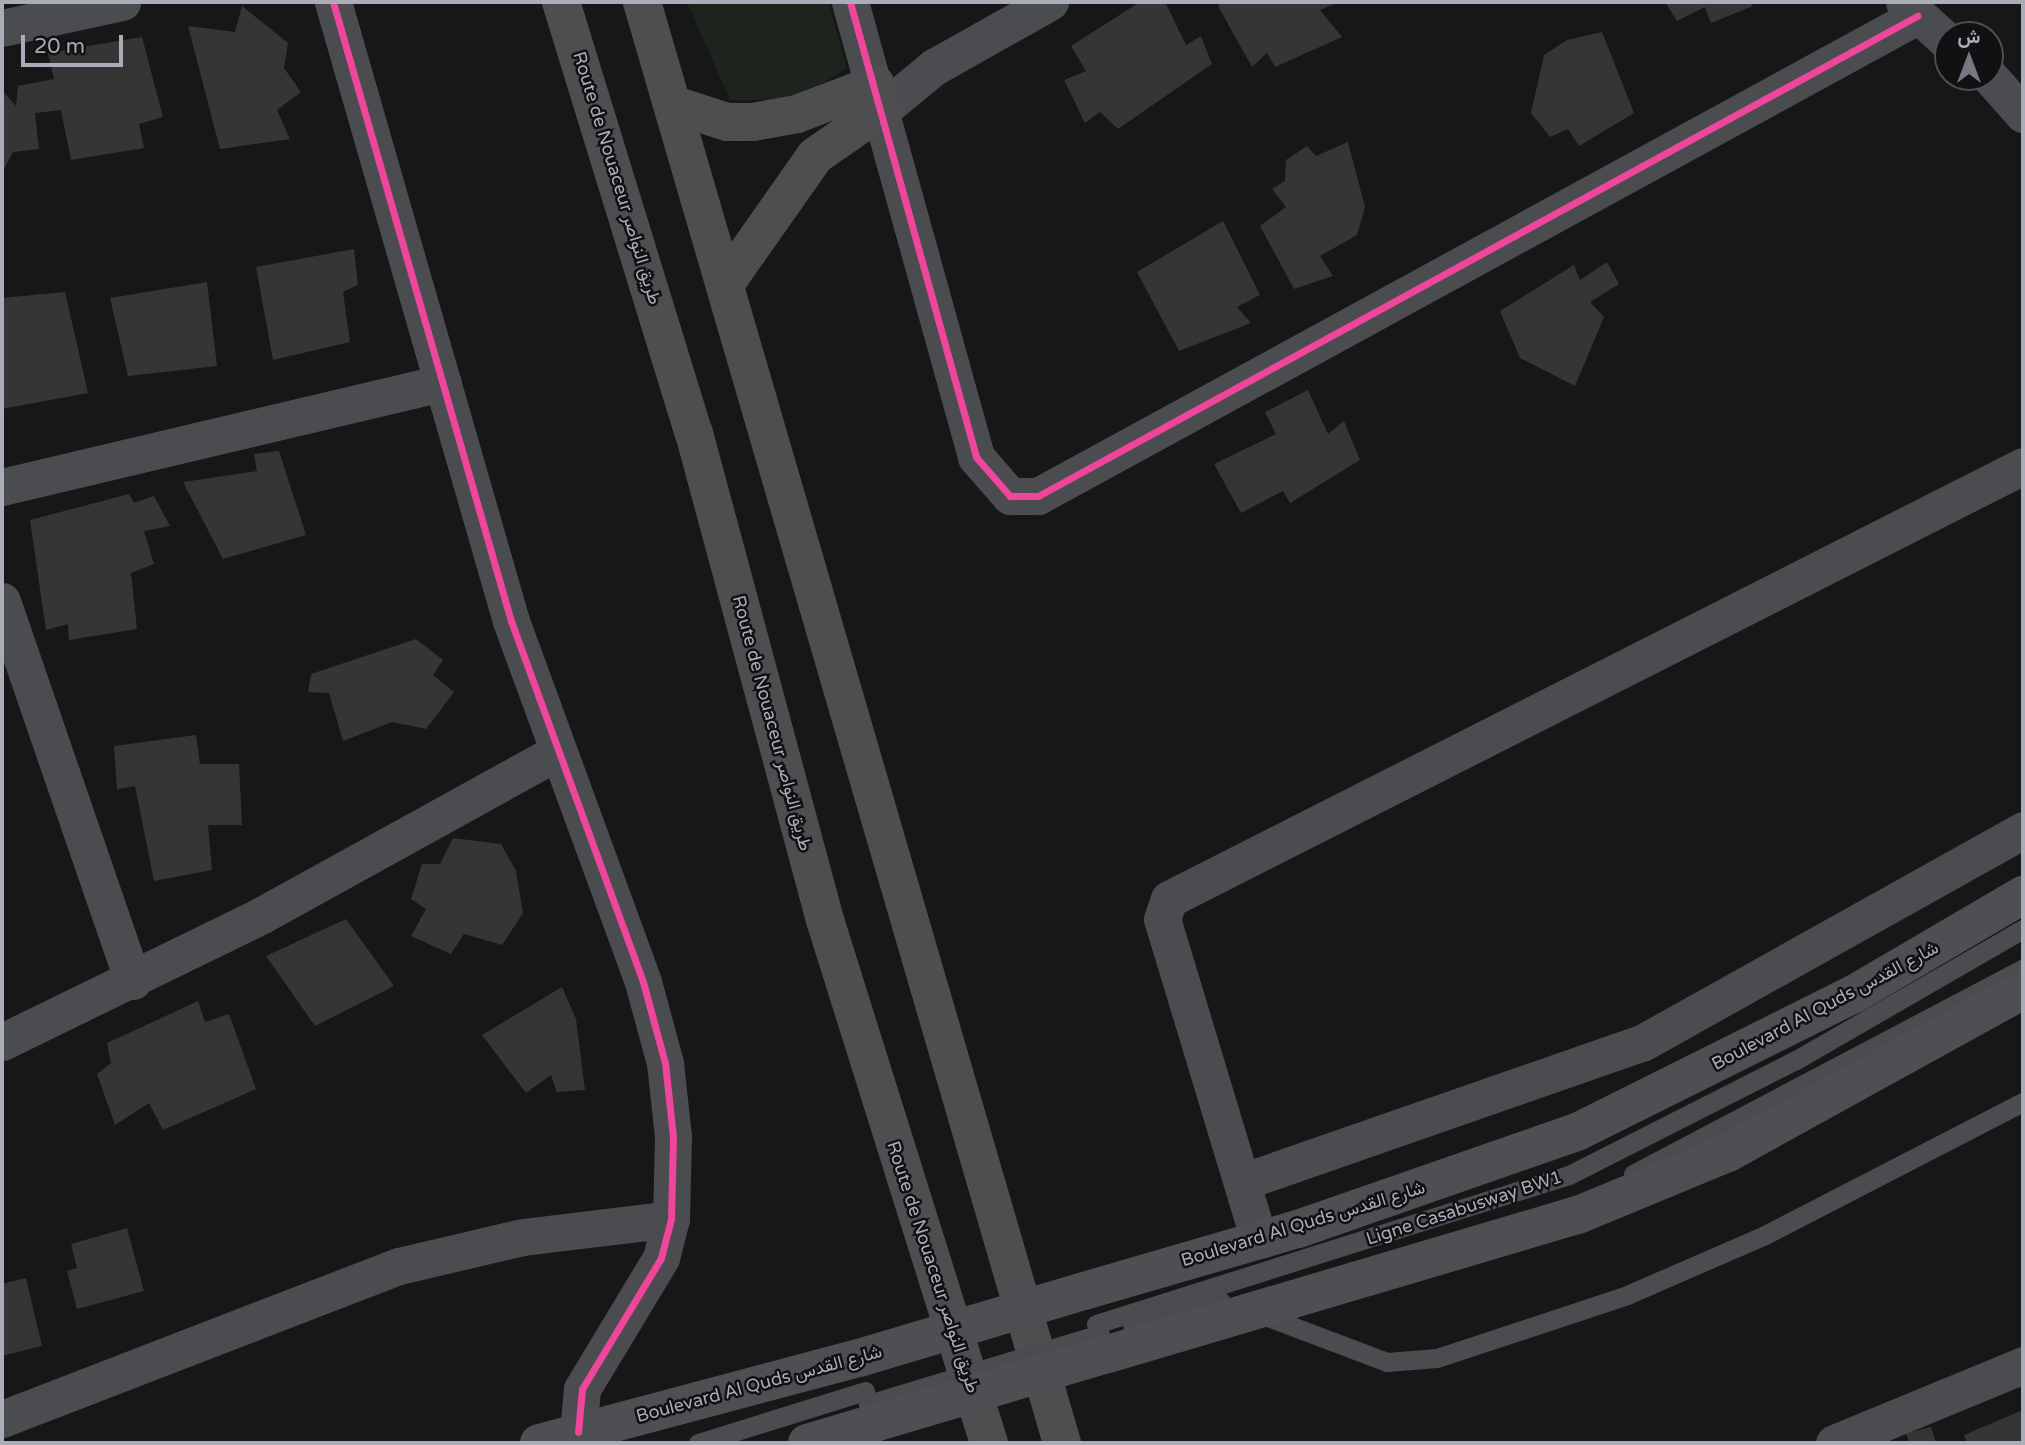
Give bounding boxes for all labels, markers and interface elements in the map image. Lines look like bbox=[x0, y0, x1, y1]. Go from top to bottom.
scale bar bbox=[24, 21, 126, 65]
north arrow bbox=[1934, 21, 2004, 91]
text: ش bbox=[1958, 26, 1980, 48]
text: 20 m bbox=[34, 34, 85, 59]
street label: Route de Nouaceur طريق النواصر bbox=[568, 49, 666, 307]
street label: Route de Nouaceur طريق النواصر bbox=[727, 593, 817, 853]
street label: Boulevard Al Quds شارع القدس bbox=[1708, 937, 1942, 1075]
street label: Route de Nouaceur طريق النواصر bbox=[882, 1138, 984, 1396]
street label: Ligne Casabusway BW1 bbox=[1363, 1166, 1565, 1250]
street label: Boulevard Al Quds شارع القدس bbox=[1179, 1177, 1427, 1271]
street label: Boulevard Al Quds شارع القدس bbox=[634, 1341, 884, 1427]

